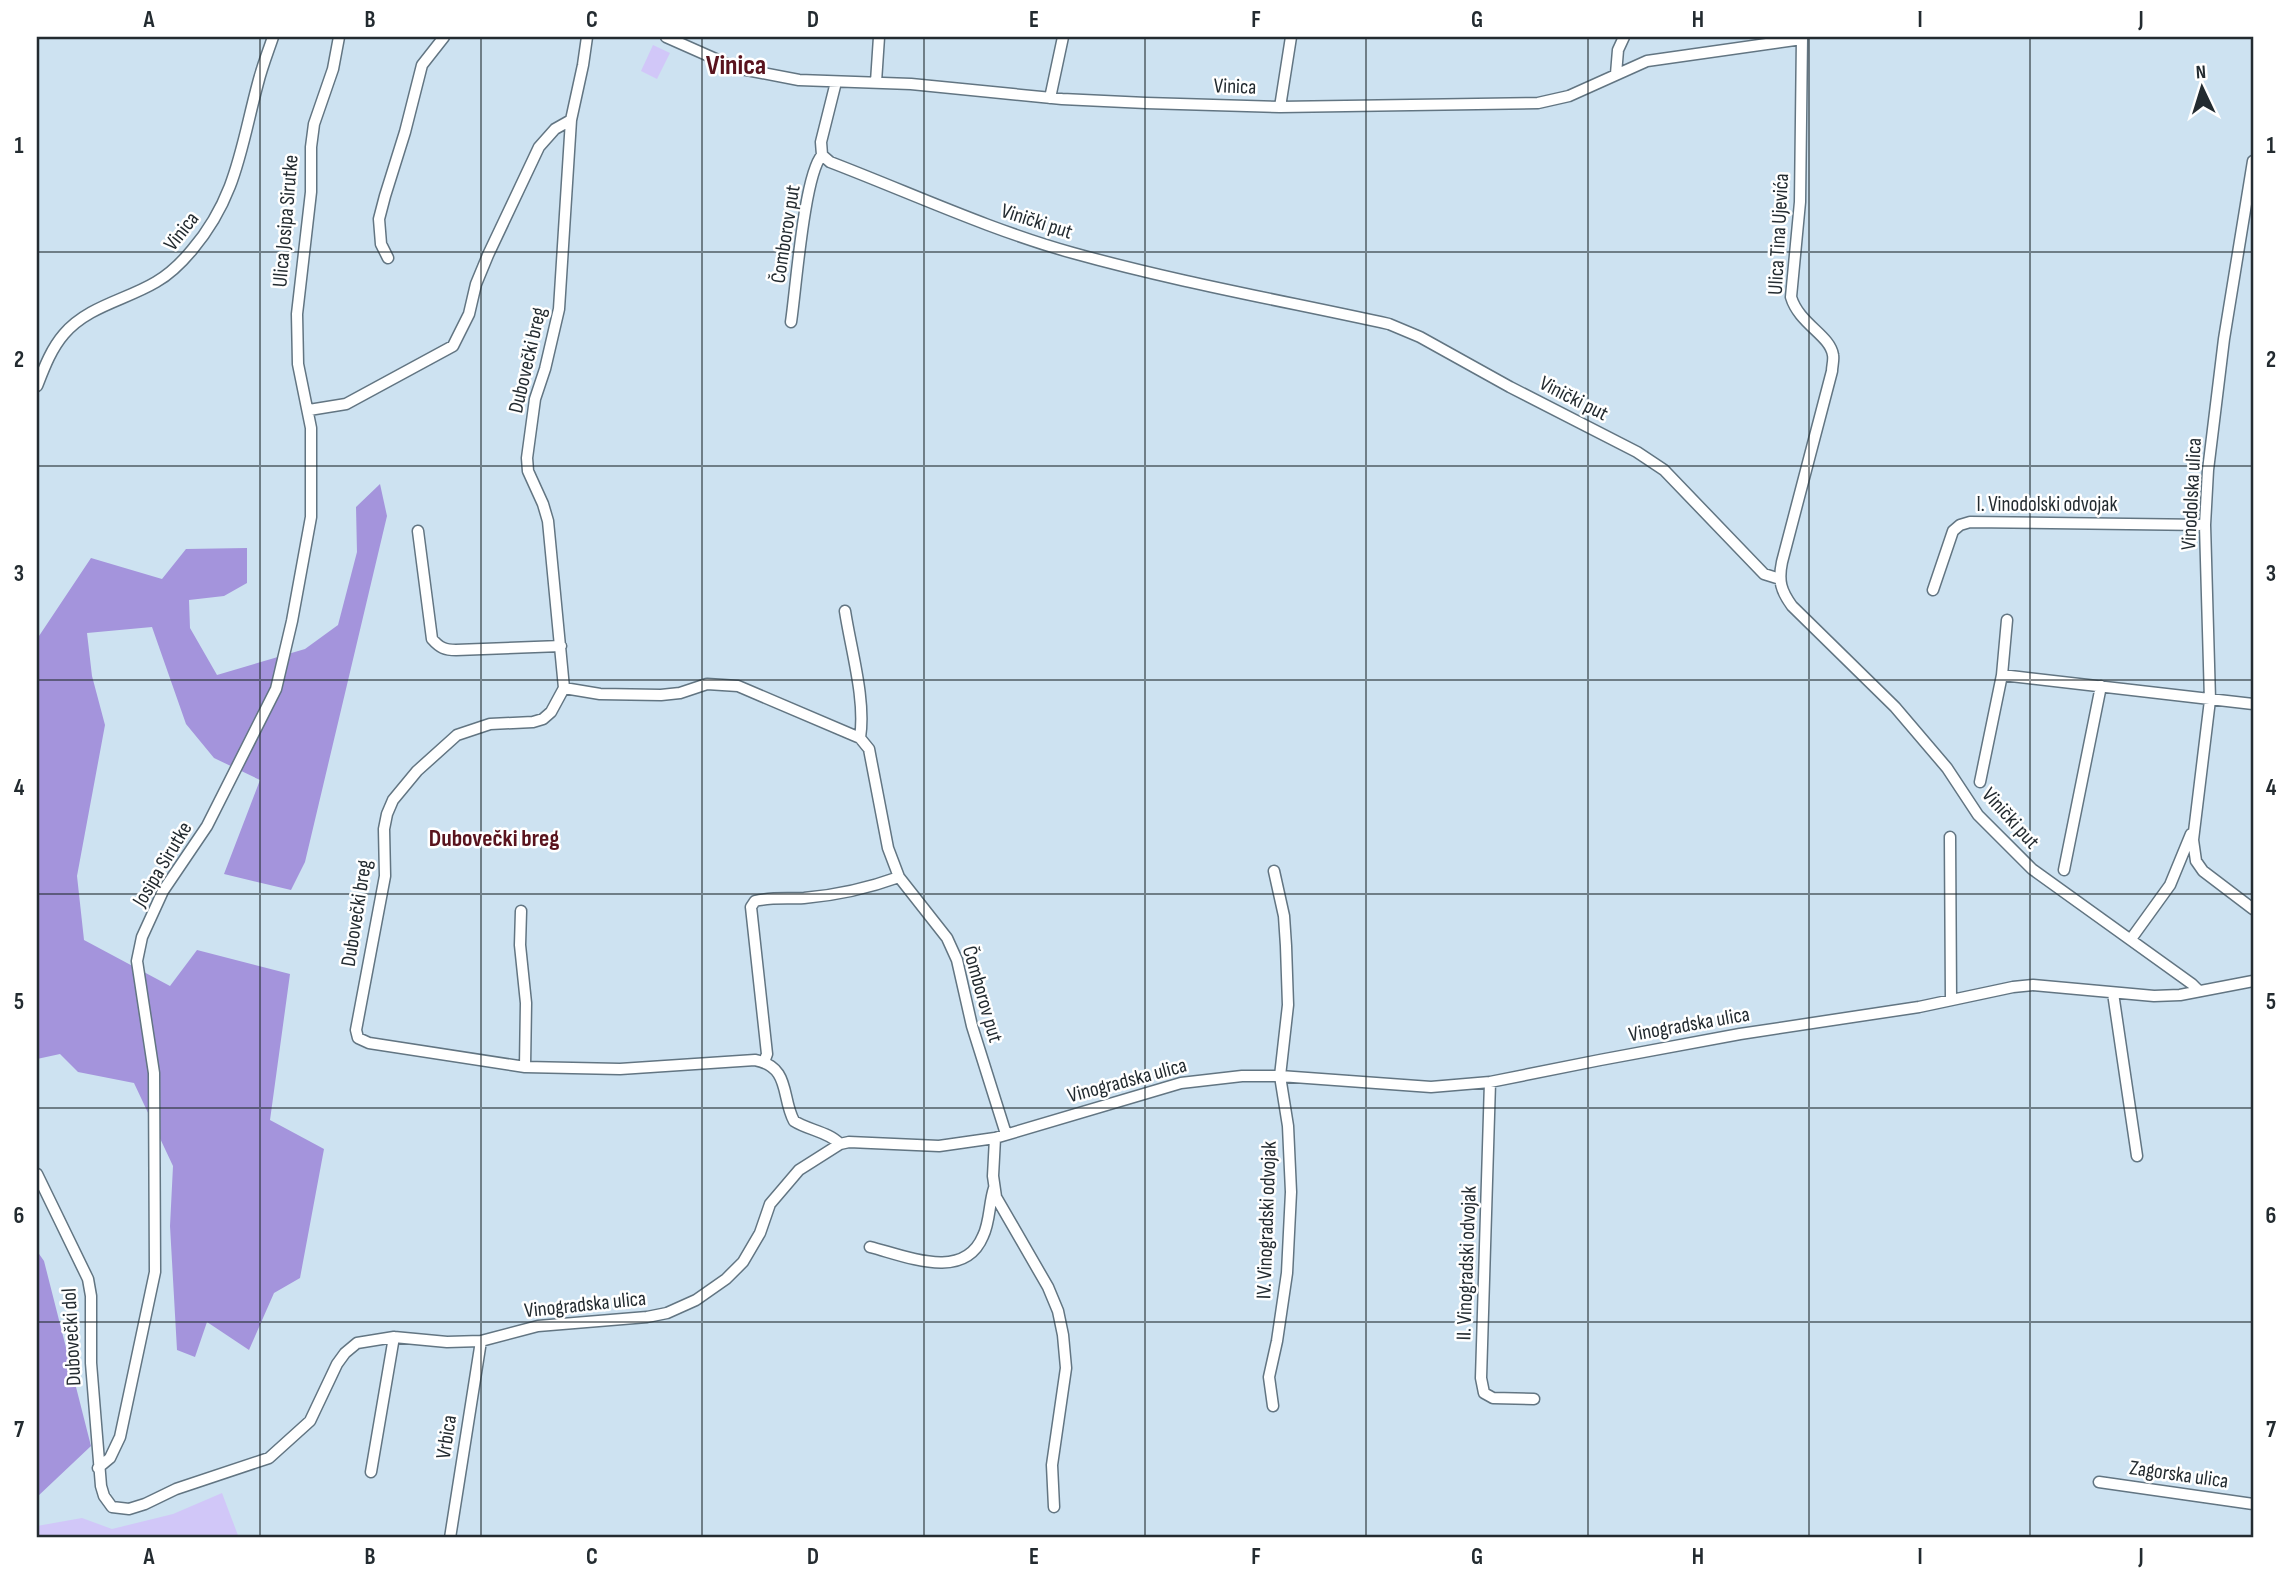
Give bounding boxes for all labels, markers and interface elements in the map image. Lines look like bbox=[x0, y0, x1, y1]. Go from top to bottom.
text: A bbox=[143, 6, 156, 34]
text: B bbox=[365, 6, 376, 34]
text: C bbox=[586, 6, 598, 34]
text: D bbox=[807, 6, 819, 34]
text: E bbox=[1029, 6, 1039, 34]
text: F bbox=[1251, 6, 1261, 34]
text: G bbox=[1471, 6, 1483, 34]
text: H bbox=[1692, 6, 1704, 34]
text: I bbox=[1917, 6, 1923, 34]
text: J bbox=[2137, 6, 2144, 34]
district label: Vinica bbox=[706, 49, 766, 82]
north arrow bbox=[2168, 52, 2238, 122]
text: N bbox=[2195, 61, 2207, 84]
street label: Vinica bbox=[1213, 73, 1257, 100]
text: 1 bbox=[14, 132, 24, 160]
text: 1 bbox=[2266, 132, 2276, 160]
street label: Ulica Josipa Sirutke bbox=[267, 154, 304, 288]
street label: Ulica Tina Ujevića bbox=[1763, 173, 1794, 295]
street label: Čomborov put bbox=[765, 183, 806, 285]
street label: Vinički put bbox=[998, 198, 1076, 245]
street label: Vinica bbox=[158, 207, 204, 256]
street label: Dubovečki breg bbox=[503, 305, 552, 415]
text: 2 bbox=[14, 346, 24, 374]
text: 2 bbox=[2266, 346, 2276, 374]
street label: Vinički put bbox=[1535, 371, 1612, 426]
street label: Vinodolska ulica bbox=[2176, 437, 2207, 551]
street label: I. Vinodolski odvojak bbox=[1977, 492, 2117, 517]
text: 3 bbox=[14, 560, 24, 588]
text: 3 bbox=[2266, 560, 2276, 588]
text: 4 bbox=[14, 774, 25, 802]
text: 4 bbox=[2266, 774, 2277, 802]
street label: Vinički put bbox=[1977, 783, 2045, 854]
street label: Josipa Sirutke bbox=[127, 817, 198, 912]
district label: Dubovečki breg bbox=[429, 824, 559, 853]
street label: Dubovečki breg bbox=[336, 858, 377, 968]
street label: Čomborov put bbox=[957, 943, 1008, 1045]
text: 5 bbox=[14, 988, 24, 1016]
text: 5 bbox=[2266, 988, 2276, 1016]
street label: Vinogradska ulica bbox=[1627, 1002, 1751, 1047]
street label: Vinogradska ulica bbox=[1065, 1053, 1189, 1108]
street label: IV. Vinogradski odvojak bbox=[1251, 1141, 1282, 1299]
street label: II. Vinogradski odvojak bbox=[1451, 1185, 1482, 1341]
text: 6 bbox=[14, 1202, 24, 1230]
text: 6 bbox=[2266, 1202, 2276, 1230]
street label: Vinogradska ulica bbox=[523, 1286, 647, 1323]
street label: Dubovečki dol bbox=[56, 1287, 87, 1386]
street label: Vrbica bbox=[431, 1413, 462, 1461]
text: 7 bbox=[14, 1416, 24, 1444]
text: 7 bbox=[2266, 1416, 2276, 1444]
street label: Zagorska ulica bbox=[2128, 1455, 2230, 1494]
text: A bbox=[143, 1543, 156, 1571]
text: B bbox=[365, 1543, 376, 1571]
text: C bbox=[586, 1543, 598, 1571]
text: D bbox=[807, 1543, 819, 1571]
text: E bbox=[1029, 1543, 1039, 1571]
text: F bbox=[1251, 1543, 1261, 1571]
text: G bbox=[1471, 1543, 1483, 1571]
text: H bbox=[1692, 1543, 1704, 1571]
text: I bbox=[1917, 1543, 1923, 1571]
text: J bbox=[2137, 1543, 2144, 1571]

